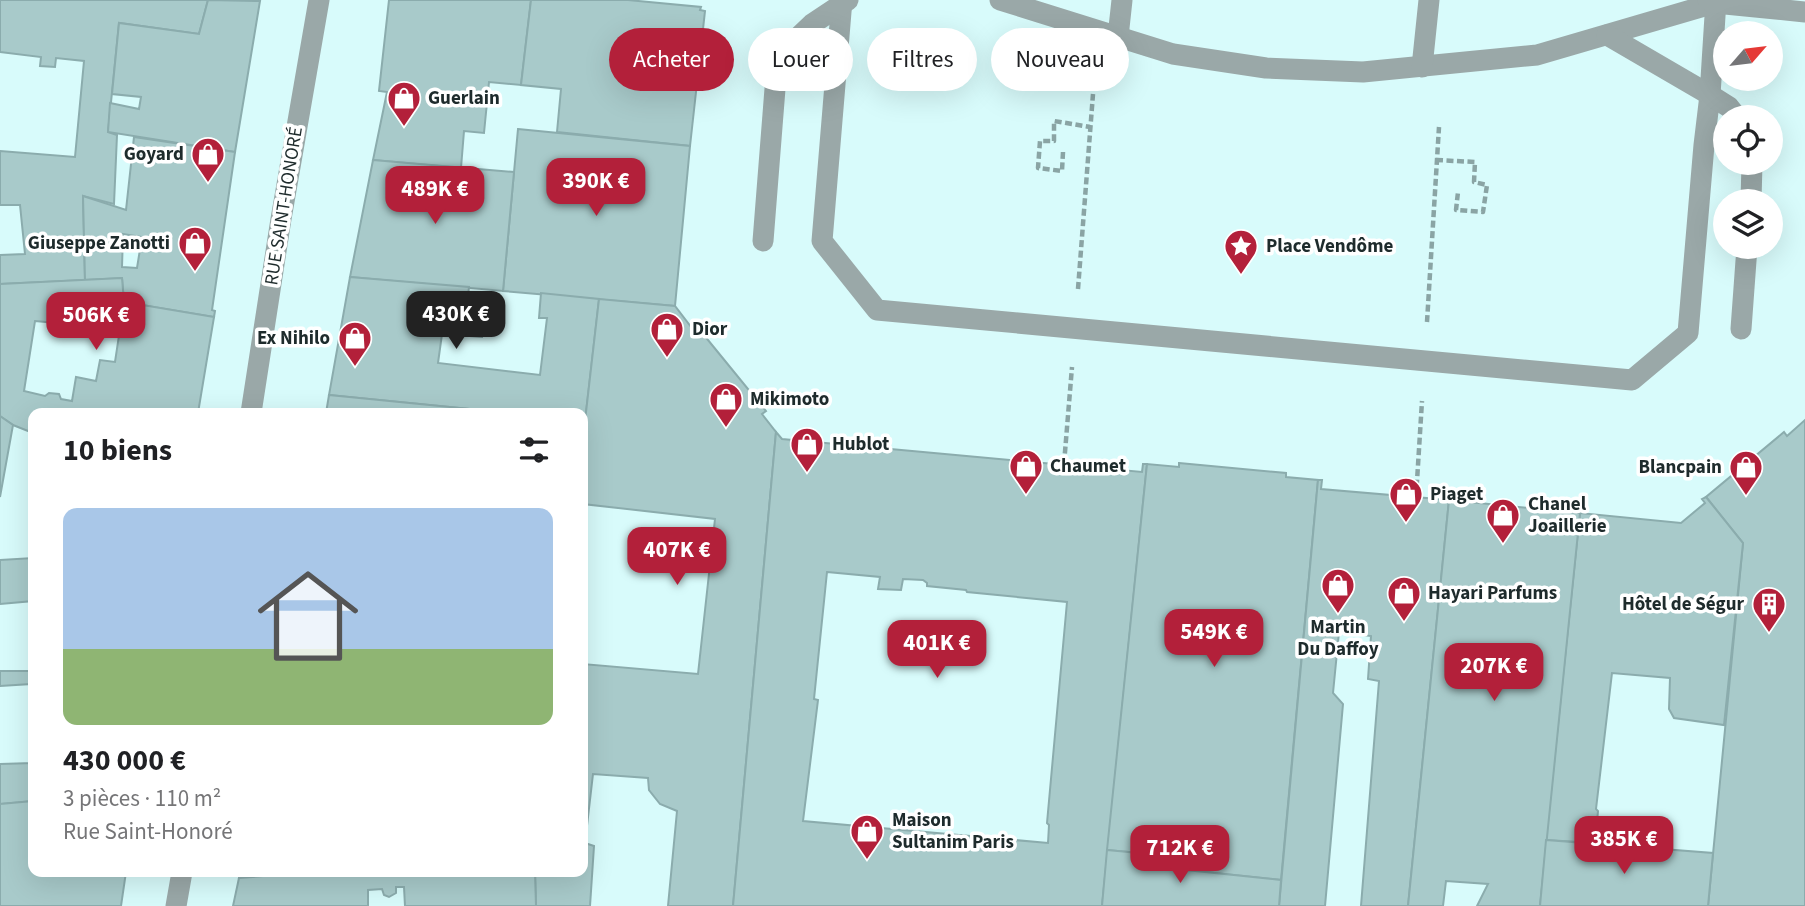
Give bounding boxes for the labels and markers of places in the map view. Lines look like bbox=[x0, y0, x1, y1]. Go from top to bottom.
shop icon: Guerlain bbox=[385, 79, 423, 128]
place label: Guerlain bbox=[428, 85, 500, 112]
shop icon: Goyard bbox=[189, 135, 227, 184]
place label: Goyard bbox=[124, 141, 184, 168]
pin: 390K € bbox=[539, 158, 653, 218]
pin: 489K € bbox=[378, 166, 492, 226]
shop icon: Giuseppe Zanotti bbox=[176, 224, 214, 273]
place icon: Place Vendôme bbox=[1222, 227, 1260, 276]
place label: Giuseppe Zanotti bbox=[28, 230, 170, 257]
place label: Place Vendôme bbox=[1266, 233, 1393, 260]
pin: 506K € bbox=[39, 292, 153, 352]
pin: 430K € bbox=[399, 292, 513, 351]
shop icon: Dior bbox=[648, 310, 686, 359]
place label: Dior bbox=[692, 316, 728, 343]
shop icon: Ex Nihilo bbox=[336, 319, 374, 368]
place label: Ex Nihilo bbox=[257, 325, 330, 352]
shop icon: Mikimoto bbox=[707, 380, 745, 429]
place label: Mikimoto bbox=[750, 386, 829, 413]
shop icon: Hublot bbox=[788, 425, 826, 474]
place label: Hublot bbox=[832, 431, 889, 458]
shop icon: Chaumet bbox=[1007, 447, 1045, 496]
shop icon: Blancpain bbox=[1727, 448, 1765, 497]
place label: Chaumet bbox=[1050, 453, 1126, 480]
place label: Blancpain bbox=[1638, 454, 1722, 481]
shop icon: Piaget bbox=[1387, 475, 1425, 524]
place label: Piaget bbox=[1430, 481, 1483, 508]
place label: Chanel Joaillerie bbox=[1528, 491, 1607, 540]
shop icon: Chanel Joaillerie bbox=[1484, 496, 1522, 545]
pin: 407K € bbox=[620, 528, 734, 587]
shop icon: Martin Du Daffoy bbox=[1319, 566, 1357, 615]
shop icon: Hayari Parfums bbox=[1385, 574, 1423, 623]
place label: Hayari Parfums bbox=[1428, 580, 1557, 607]
building icon: Hôtel de Ségur bbox=[1750, 585, 1788, 634]
place label: Hôtel de Ségur bbox=[1622, 591, 1744, 618]
pin: 549K € bbox=[1157, 610, 1271, 669]
place label: Martin Du Daffoy bbox=[1297, 614, 1379, 663]
pin: 401K € bbox=[880, 620, 994, 680]
pin: 207K € bbox=[1437, 644, 1551, 703]
place label: Maison Sultanim Paris bbox=[892, 807, 1014, 856]
shop icon: Maison Sultanim Paris bbox=[848, 812, 886, 861]
pin: 385K € bbox=[1567, 816, 1681, 876]
pin: 712K € bbox=[1123, 826, 1237, 885]

